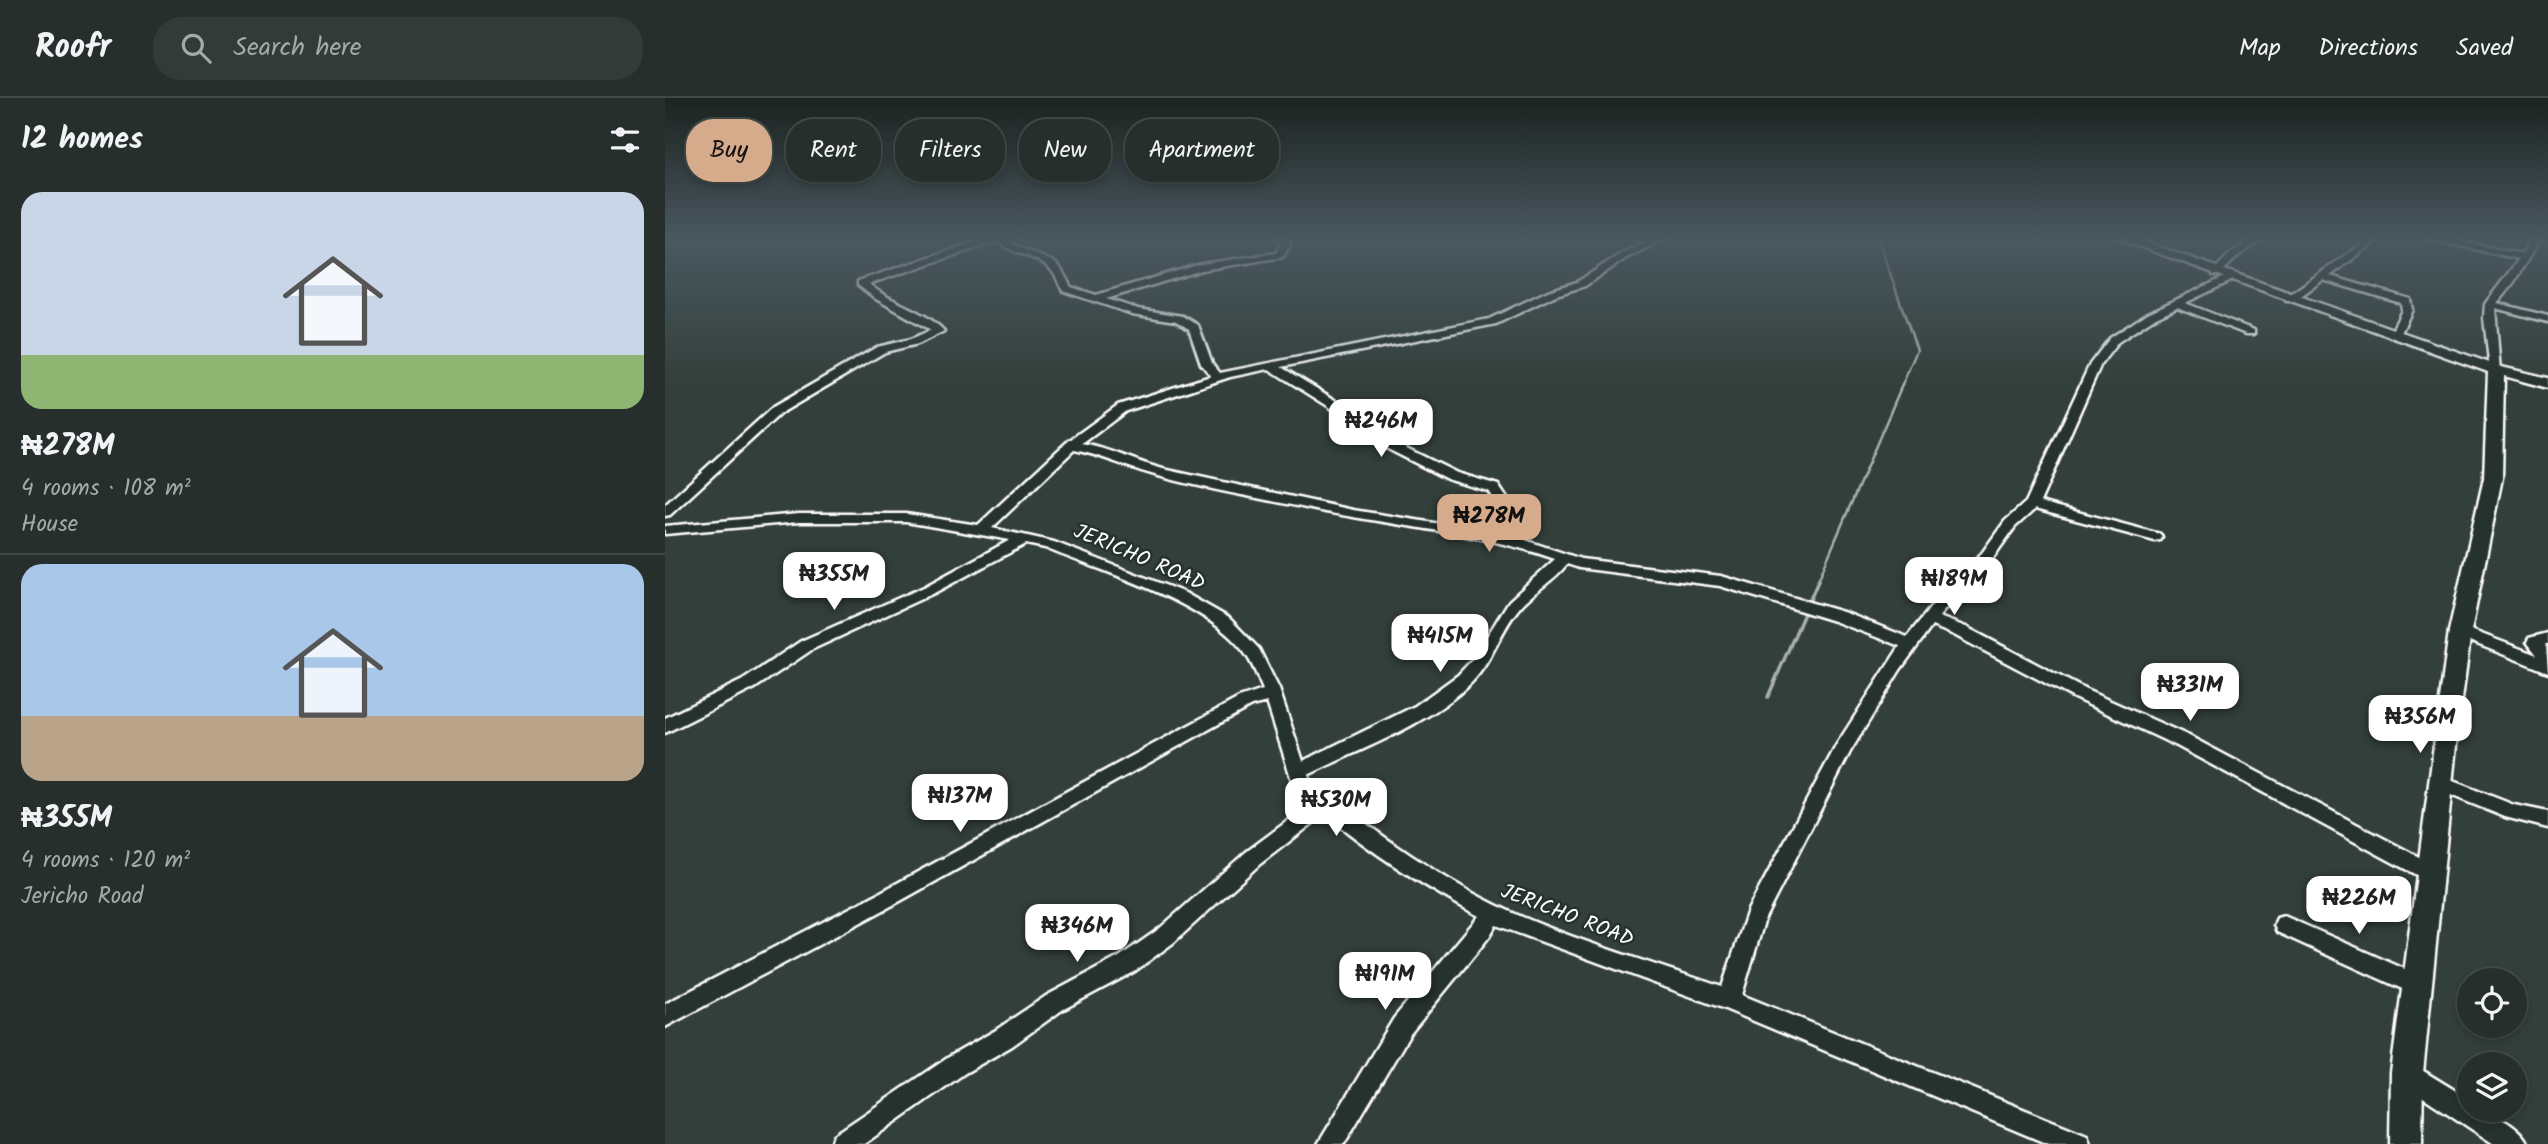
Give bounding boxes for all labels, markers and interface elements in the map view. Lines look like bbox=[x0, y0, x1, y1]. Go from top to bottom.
search box bbox=[153, 17, 643, 80]
text: Roofr bbox=[35, 22, 111, 75]
text: Search here bbox=[233, 27, 361, 69]
icon: search bbox=[177, 29, 215, 67]
text: Map bbox=[2239, 29, 2281, 68]
text: Directions bbox=[2319, 29, 2418, 68]
text: Saved bbox=[2456, 29, 2513, 68]
text: 12 homes bbox=[21, 116, 143, 164]
chip: Buy bbox=[686, 119, 772, 182]
chip: Rent bbox=[786, 119, 881, 182]
chip: Filters bbox=[895, 119, 1005, 182]
chip: New bbox=[1019, 119, 1111, 182]
chip: Apartment bbox=[1125, 119, 1279, 182]
icon: filters bbox=[606, 121, 644, 159]
icon: home bbox=[270, 238, 396, 364]
pin: ₦246M bbox=[1332, 400, 1430, 459]
text: ₦246M bbox=[1345, 404, 1417, 440]
text: ₦278M bbox=[21, 423, 115, 471]
text: 4 rooms · 108 m² bbox=[21, 471, 191, 507]
pin: ₦278M bbox=[1440, 494, 1538, 554]
text: ₦278M bbox=[1453, 499, 1525, 535]
text: House bbox=[21, 507, 78, 543]
street label: JERICHO ROAD bbox=[1068, 515, 1210, 601]
pin: ₦355M bbox=[785, 552, 883, 612]
text: ₦355M bbox=[799, 557, 869, 593]
pin: ₦189M bbox=[1905, 558, 2003, 617]
text: ₦189M bbox=[1921, 562, 1987, 598]
icon: home bbox=[270, 610, 396, 736]
pin: ₦415M bbox=[1391, 614, 1489, 674]
text: ₦415M bbox=[1407, 619, 1473, 655]
pin: ₦331M bbox=[2141, 664, 2239, 723]
text: ₦331M bbox=[2157, 668, 2223, 704]
pin: ₦356M bbox=[2371, 696, 2469, 755]
text: ₦356M bbox=[2385, 700, 2455, 736]
pin: ₦137M bbox=[911, 774, 1009, 834]
pin: ₦530M bbox=[1287, 778, 1385, 838]
text: ₦137M bbox=[928, 779, 992, 815]
text: ₦530M bbox=[1301, 783, 1371, 819]
text: ₦355M bbox=[21, 795, 112, 843]
text: 4 rooms · 120 m² bbox=[21, 843, 190, 879]
street label: JERICHO ROAD bbox=[1496, 875, 1638, 957]
pin: ₦226M bbox=[2310, 876, 2408, 936]
text: Jericho Road bbox=[21, 879, 144, 915]
text: ₦226M bbox=[2322, 881, 2396, 917]
pin: ₦346M bbox=[1028, 904, 1126, 964]
text: ₦346M bbox=[1041, 909, 1113, 945]
pin: ₦191M bbox=[1336, 953, 1434, 1012]
text: ₦191M bbox=[1355, 957, 1415, 993]
map controls bbox=[2457, 968, 2527, 1122]
button: locate bbox=[2457, 968, 2527, 1038]
button: layers bbox=[2457, 1052, 2527, 1122]

